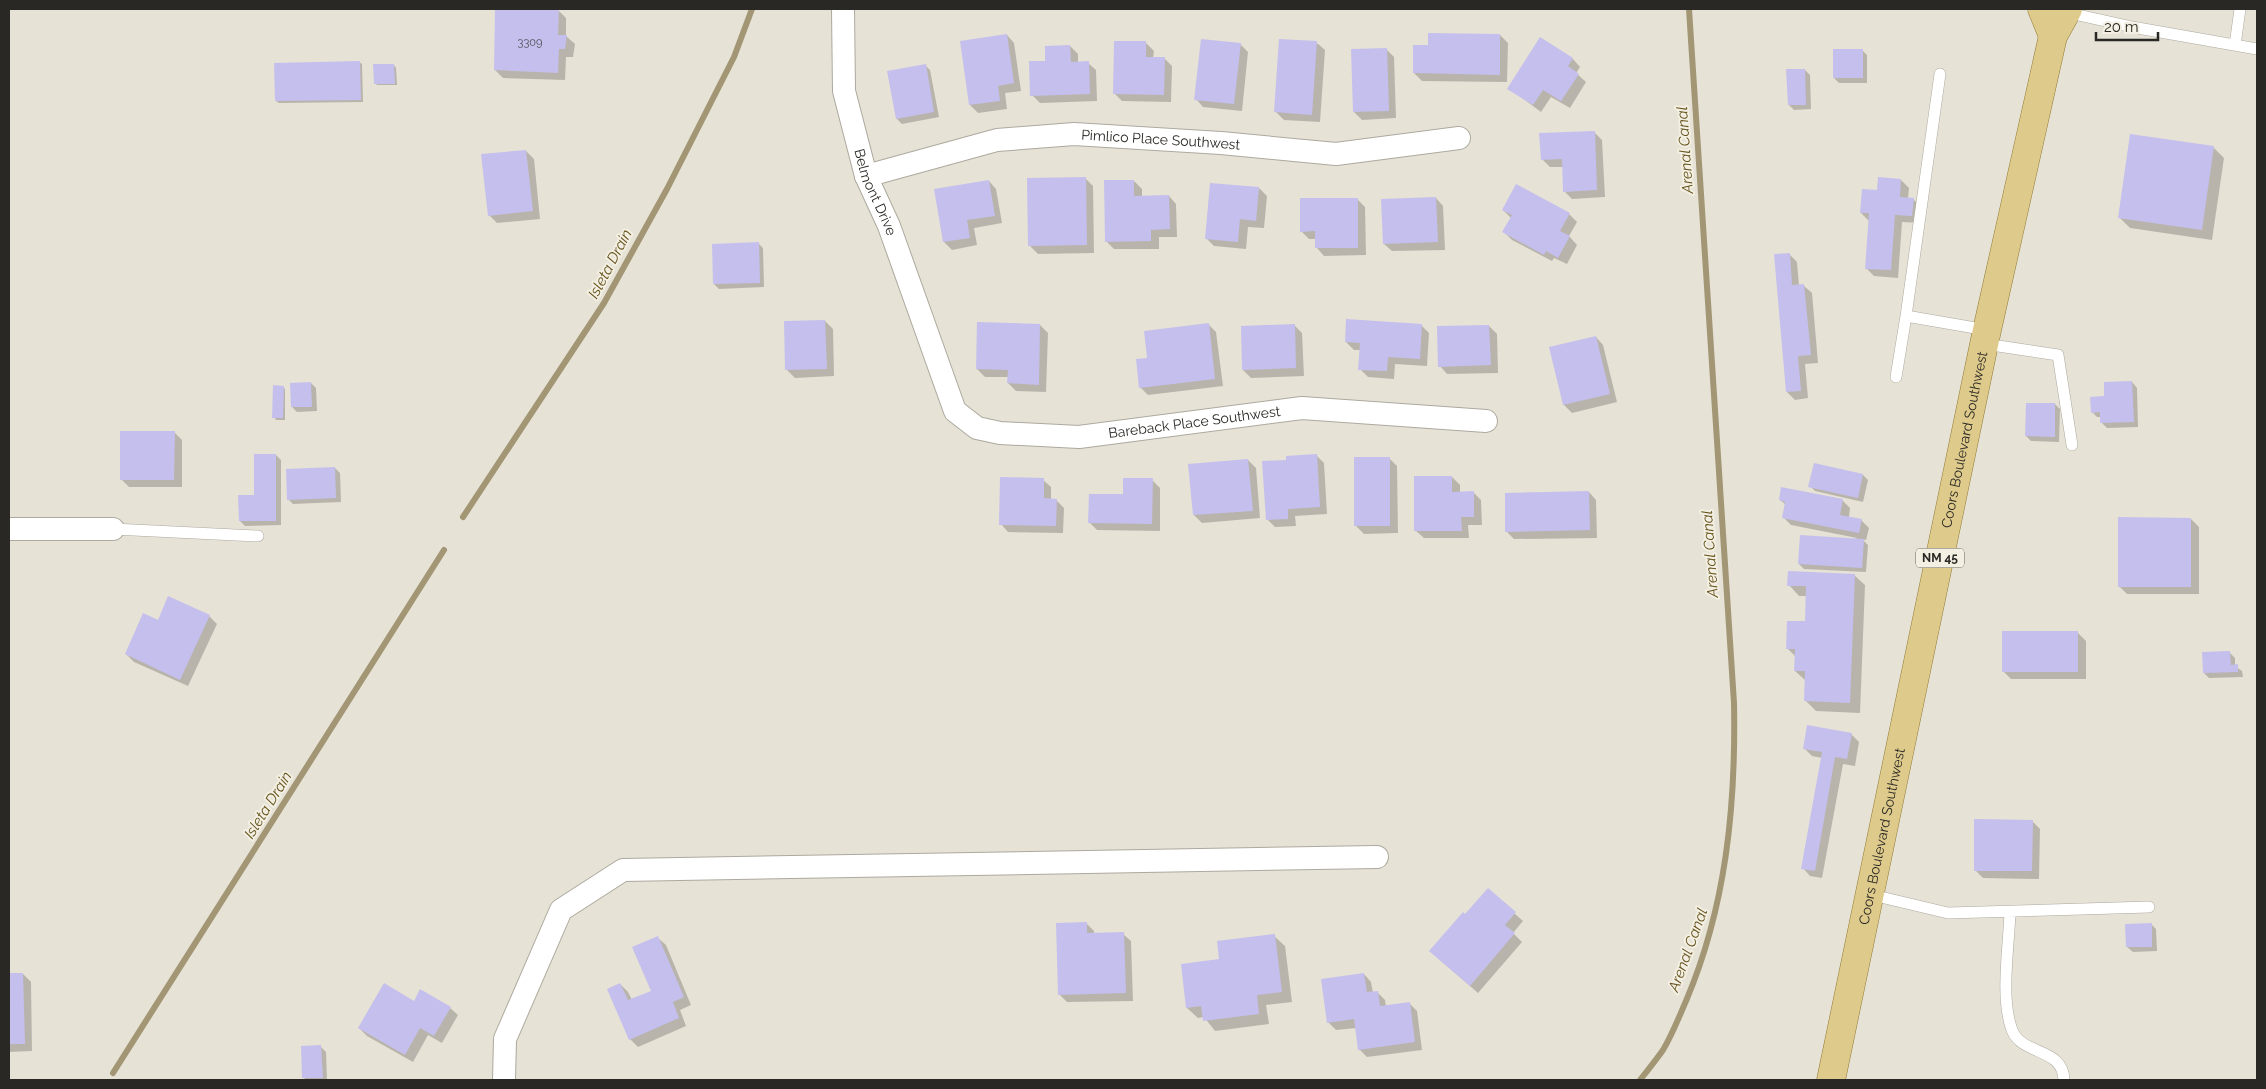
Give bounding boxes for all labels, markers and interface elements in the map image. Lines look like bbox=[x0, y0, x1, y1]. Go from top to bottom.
scale bar bbox=[2096, 10, 2158, 42]
text: 20 m bbox=[2104, 18, 2139, 36]
house number: 3309 bbox=[518, 36, 542, 49]
water label: Arenal Canal bbox=[1673, 106, 1697, 195]
street label: Pimlico Place Southwest bbox=[1081, 126, 1241, 153]
street label: Belmont Drive bbox=[851, 147, 900, 237]
water label: Isleta Drain bbox=[584, 226, 636, 302]
street label: Coors Boulevard Southwest bbox=[1938, 350, 1990, 529]
street label: Bareback Place Southwest bbox=[1107, 403, 1282, 441]
water label: Arenal Canal bbox=[1698, 510, 1722, 599]
road number: NM 45 bbox=[1916, 548, 1964, 568]
street label: Coors Boulevard Southwest bbox=[1856, 746, 1908, 926]
water label: Isleta Drain bbox=[240, 768, 296, 842]
water label: Arenal Canal bbox=[1664, 906, 1711, 995]

